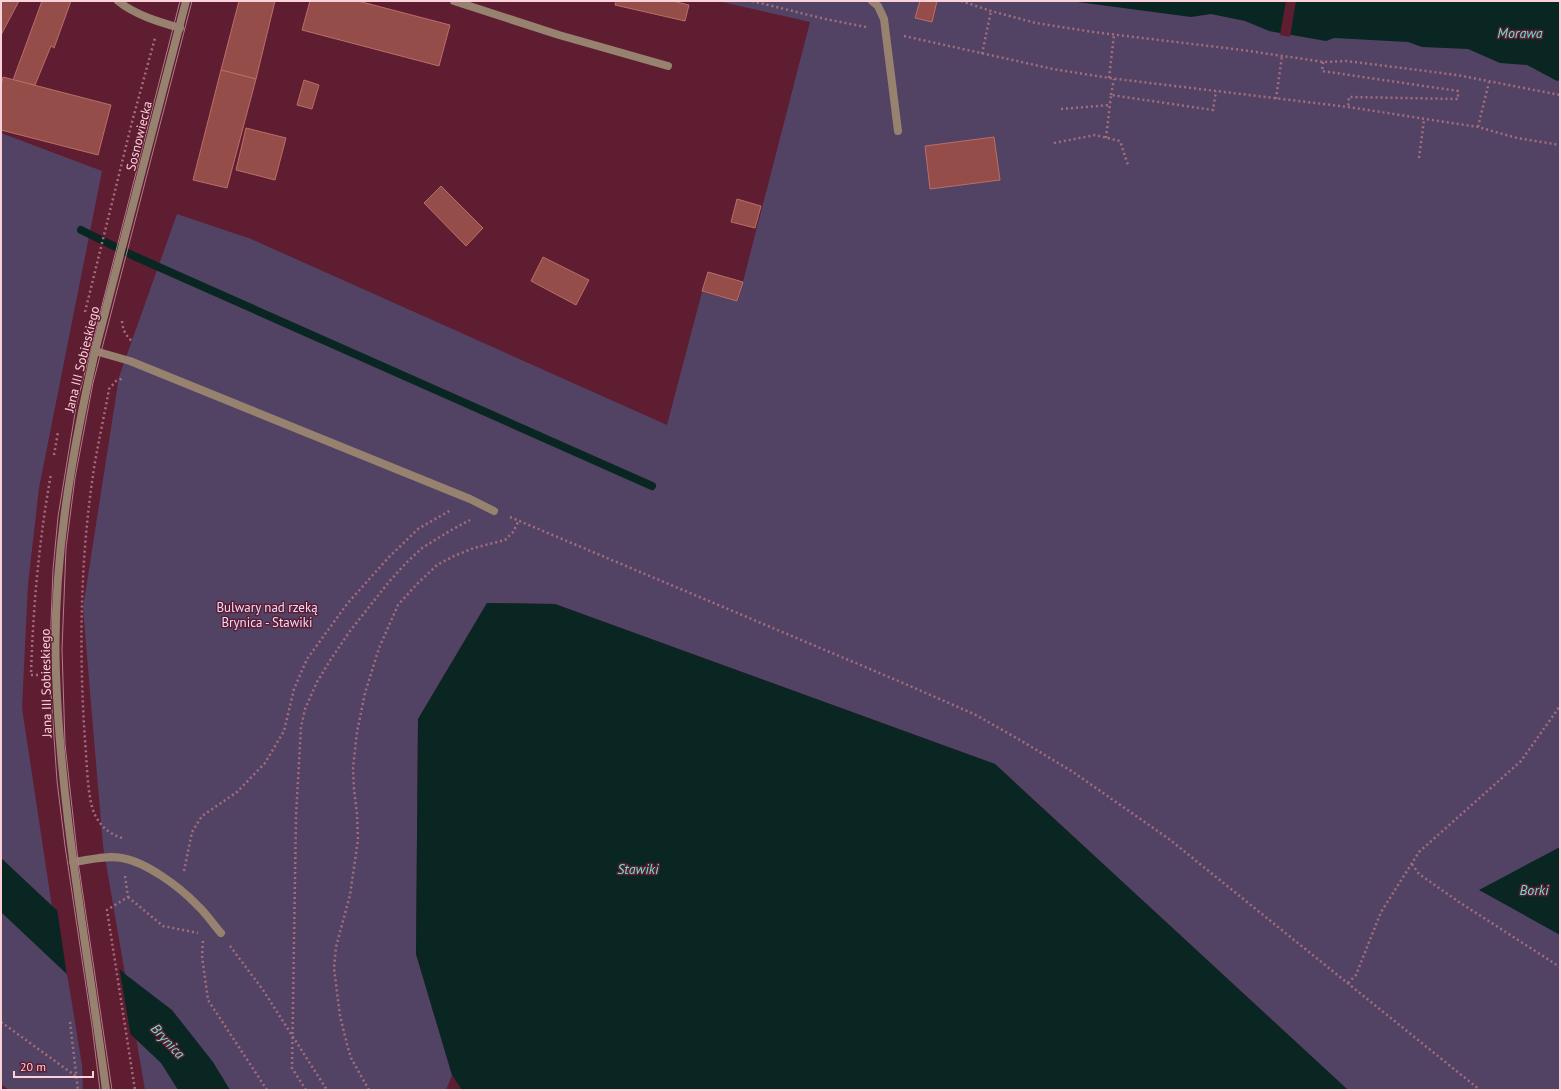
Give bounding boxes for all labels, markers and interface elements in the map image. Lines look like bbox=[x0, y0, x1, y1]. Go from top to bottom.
water label: Morawa bbox=[1497, 24, 1543, 42]
street label: Sosnowiecka bbox=[122, 99, 156, 173]
street label: Jana III Sobieskiego bbox=[60, 304, 103, 415]
park label: Bulwary nad rzeką Brynica - Stawiki bbox=[216, 599, 318, 631]
street label: Jana III Sobieskiego bbox=[37, 629, 55, 738]
water label: Stawiki bbox=[617, 860, 659, 878]
water label: Borki bbox=[1519, 881, 1549, 899]
water label: Brynica bbox=[147, 1020, 189, 1063]
scale bar bbox=[14, 1053, 93, 1079]
text: 20 m bbox=[20, 1059, 46, 1074]

